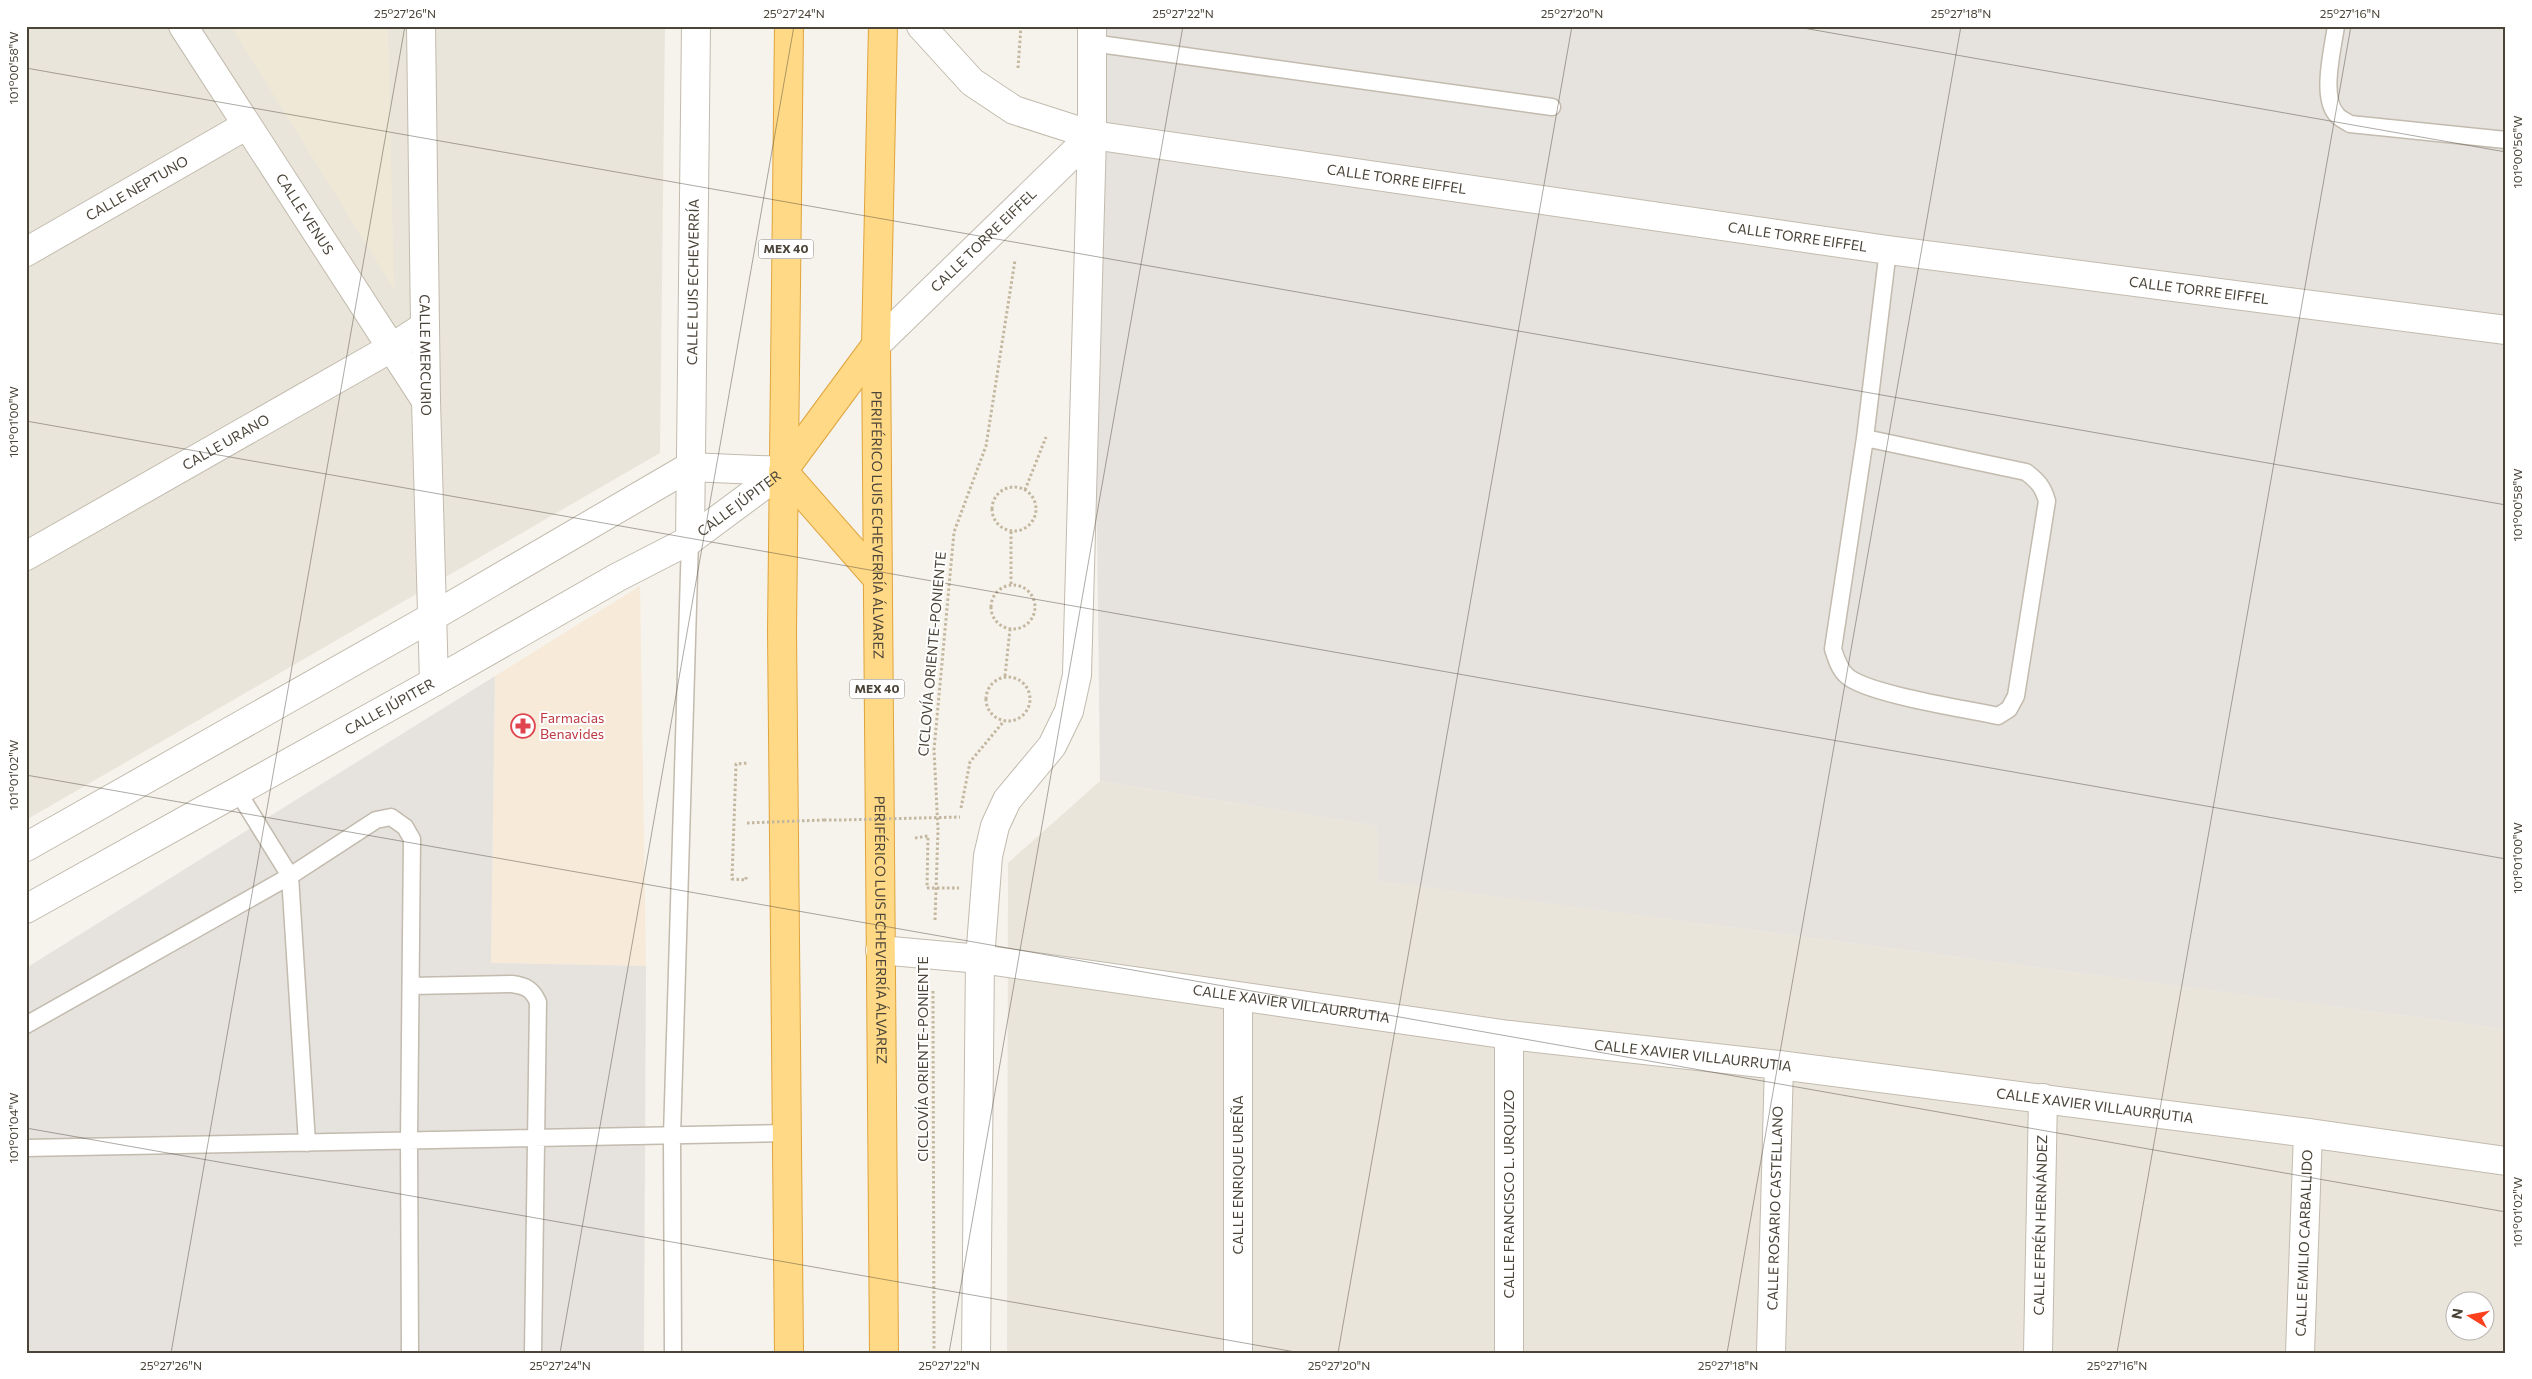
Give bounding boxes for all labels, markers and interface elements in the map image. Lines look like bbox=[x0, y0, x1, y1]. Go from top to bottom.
text: 25°27'26"N bbox=[374, 6, 436, 20]
text: 25°27'24"N bbox=[763, 6, 825, 20]
text: 25°27'22"N bbox=[1152, 6, 1214, 20]
text: 25°27'20"N bbox=[1541, 6, 1603, 20]
text: 25°27'18"N bbox=[1931, 6, 1991, 20]
text: 25°27'16"N bbox=[2320, 6, 2380, 20]
text: 101°00'58"W bbox=[6, 32, 20, 104]
text: 101°00'56"W bbox=[2510, 116, 2524, 188]
street label: CALLE NEPTUNO bbox=[83, 152, 191, 224]
street label: CALLE TORRE EIFFEL bbox=[1326, 160, 1468, 197]
street label: CALLE VENUS bbox=[273, 170, 338, 257]
street label: CALLE TORRE EIFFEL bbox=[927, 185, 1040, 295]
street label: CALLE LUIS ECHEVERRÍA bbox=[683, 198, 702, 365]
street label: CALLE TORRE EIFFEL bbox=[1727, 218, 1868, 255]
road number: MEX 40 bbox=[758, 240, 814, 258]
street label: CALLE TORRE EIFFEL bbox=[2128, 272, 2270, 307]
street label: CALLE MERCURIO bbox=[417, 294, 435, 416]
text: 101°01'00"W bbox=[6, 386, 20, 458]
street label: PERIFÉRICO LUIS ECHEVERRÍA ÁLVAREZ bbox=[868, 391, 887, 659]
street label: CALLE URANO bbox=[179, 410, 272, 473]
street label: CALLE JÚPITER bbox=[694, 466, 784, 540]
text: 101°00'58"W bbox=[2510, 469, 2524, 541]
street label: CICLOVÍA ORIENTE-PONIENTE bbox=[914, 551, 949, 757]
street label: CALLE JÚPITER bbox=[341, 675, 437, 738]
road number: MEX 40 bbox=[850, 680, 904, 699]
place label: Farmacias Benavides bbox=[540, 709, 604, 742]
pharmacy icon: Farmacias Benavides bbox=[510, 713, 536, 739]
text: 101°01'02"W bbox=[6, 740, 20, 810]
street label: PERIFÉRICO LUIS ECHEVERRÍA ÁLVAREZ bbox=[872, 796, 891, 1064]
text: 101°01'00"W bbox=[2510, 822, 2524, 894]
street label: CICLOVÍA ORIENTE-PONIENTE bbox=[914, 956, 931, 1162]
street label: CALLE XAVIER VILLAURRUTIA bbox=[1192, 981, 1391, 1026]
street label: CALLE XAVIER VILLAURRUTIA bbox=[1593, 1036, 1793, 1075]
street label: CALLE XAVIER VILLAURRUTIA bbox=[1995, 1084, 2195, 1126]
street label: CALLE FRANCISCO L. URQUIZO bbox=[1500, 1090, 1517, 1298]
text: 101°01'04"W bbox=[6, 1093, 20, 1163]
street label: CALLE ENRIQUE UREÑA bbox=[1229, 1095, 1246, 1255]
street label: CALLE ROSARIO CASTELLANO bbox=[1763, 1106, 1786, 1311]
street label: CALLE EFRÉN HERNÁNDEZ bbox=[2030, 1135, 2050, 1315]
street label: CALLE EMILIO CARBALLIDO bbox=[2292, 1149, 2315, 1337]
text: 101°01'02"W bbox=[2510, 1177, 2524, 1247]
north arrow bbox=[2444, 1292, 2494, 1342]
text: N bbox=[2447, 1307, 2466, 1320]
text: 25°27'26"N bbox=[140, 1358, 202, 1372]
text: 25°27'24"N bbox=[529, 1358, 591, 1372]
text: 25°27'22"N bbox=[918, 1358, 980, 1372]
text: 25°27'20"N bbox=[1308, 1358, 1370, 1372]
text: 25°27'18"N bbox=[1698, 1358, 1758, 1372]
text: 25°27'16"N bbox=[2087, 1358, 2147, 1372]

